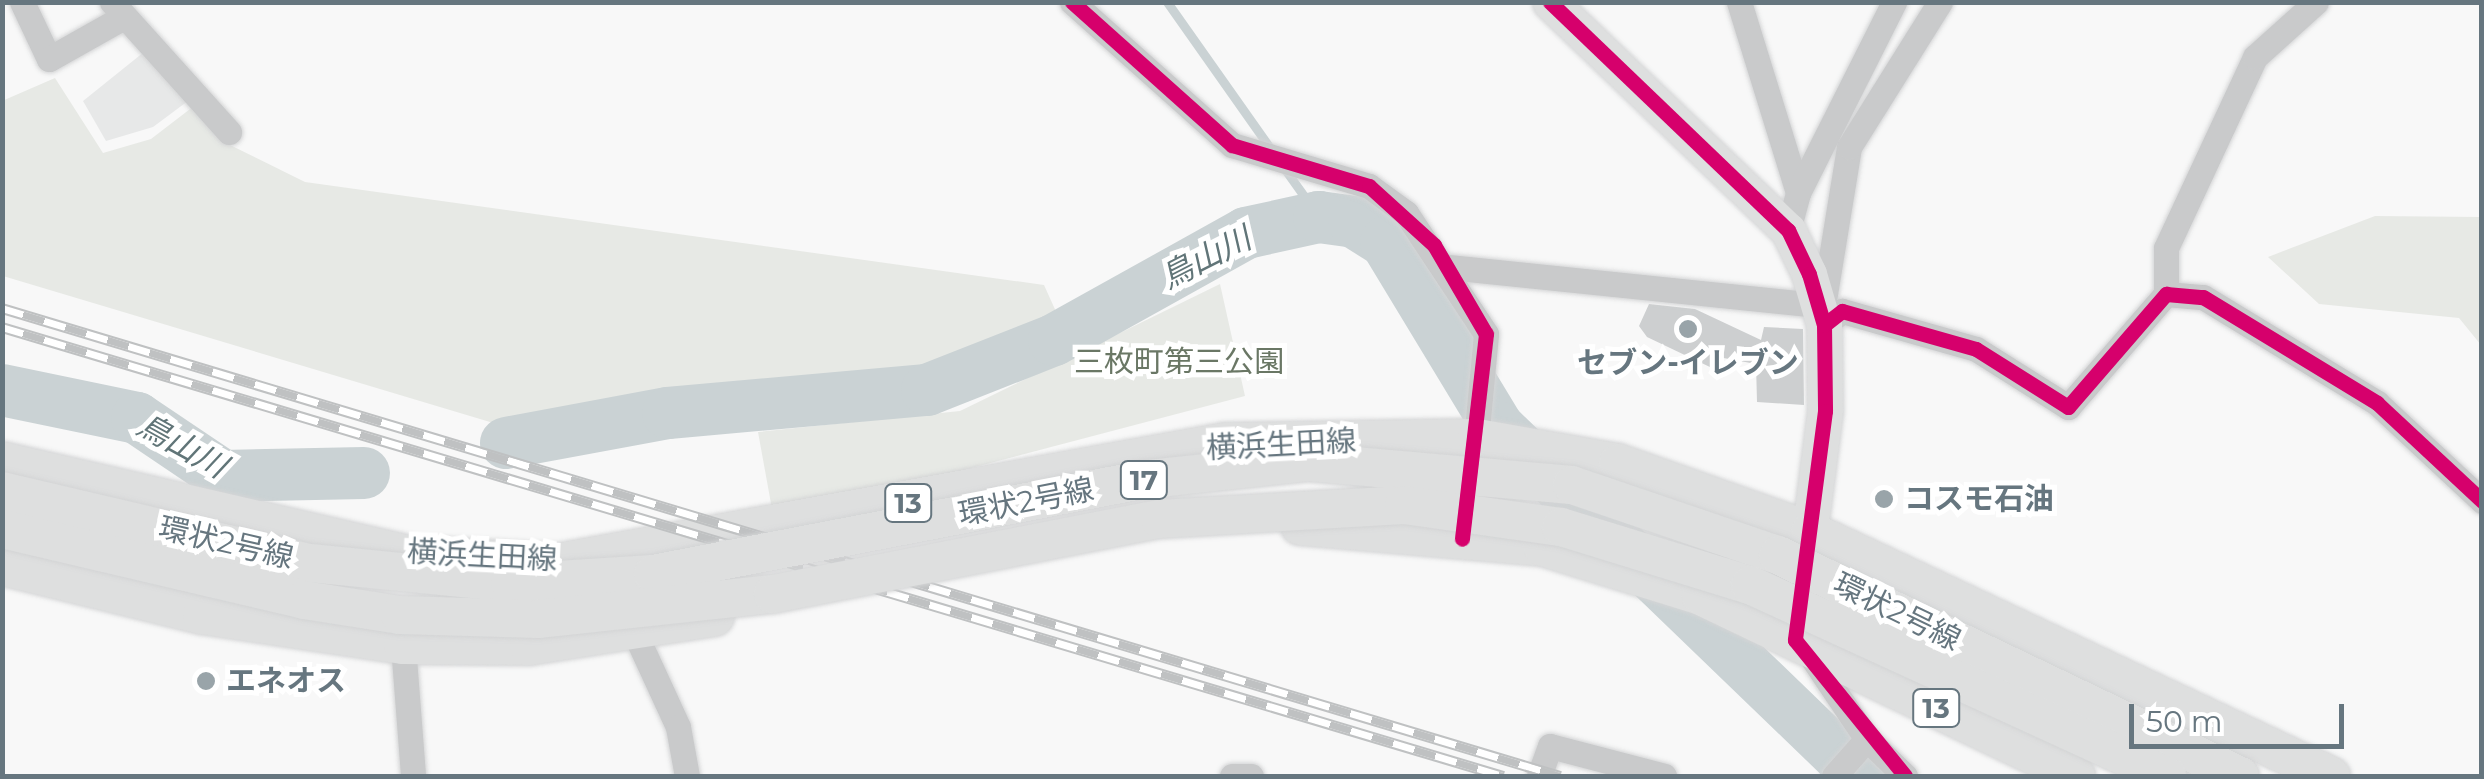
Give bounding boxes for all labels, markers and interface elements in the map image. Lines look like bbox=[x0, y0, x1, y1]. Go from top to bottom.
water label: 鳥山川 bbox=[1155, 219, 1257, 297]
marker: セブン-イレブン bbox=[1677, 318, 1699, 340]
park label: 三枚町第三公園 bbox=[1074, 344, 1284, 380]
place label: セブン-イレブン bbox=[1577, 345, 1799, 381]
water label: 鳥山川 bbox=[131, 406, 233, 486]
street label: 横浜生田線 bbox=[1205, 423, 1357, 467]
road number: 17 bbox=[1119, 457, 1169, 503]
street label: 環状2号線 bbox=[955, 471, 1097, 533]
road number: 13 bbox=[883, 480, 933, 526]
place label: コスモ石油 bbox=[1904, 481, 2054, 517]
marker: コスモ石油 bbox=[1873, 488, 1895, 510]
street label: 環状2号線 bbox=[155, 510, 297, 576]
street label: 横浜生田線 bbox=[406, 534, 558, 578]
street label: 環状2号線 bbox=[1828, 566, 1966, 658]
place label: エネオス bbox=[226, 663, 346, 699]
marker: エネオス bbox=[195, 670, 217, 692]
scale bar bbox=[2134, 684, 2349, 746]
road number: 13 bbox=[1911, 685, 1961, 731]
text: 50 m bbox=[2146, 703, 2223, 740]

